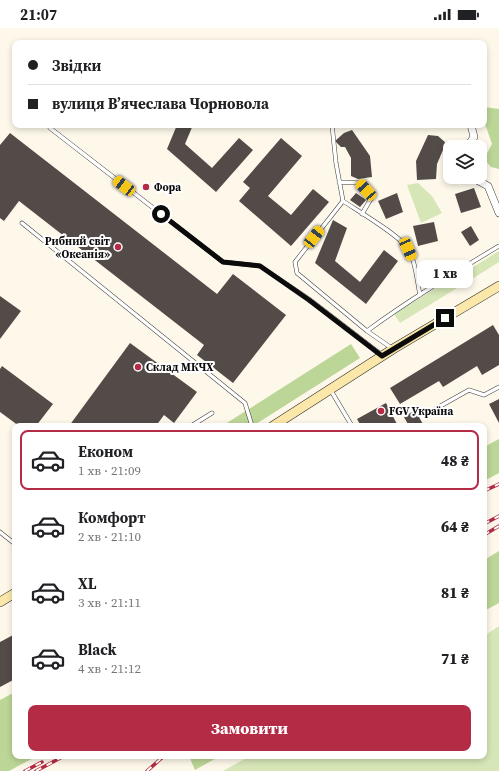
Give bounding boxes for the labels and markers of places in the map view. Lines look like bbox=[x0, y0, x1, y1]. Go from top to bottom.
place label: Фора bbox=[154, 180, 181, 195]
marker: Фора bbox=[141, 182, 151, 192]
place label: Рибний світ «Океанія» bbox=[45, 234, 110, 262]
marker: Рибний світ «Океанія» bbox=[113, 242, 123, 252]
place label: Склад МКЧХ bbox=[146, 360, 214, 375]
marker: Склад МКЧХ bbox=[133, 362, 143, 372]
place label: FGV Україна bbox=[389, 404, 453, 419]
marker: FGV Україна bbox=[376, 406, 386, 416]

